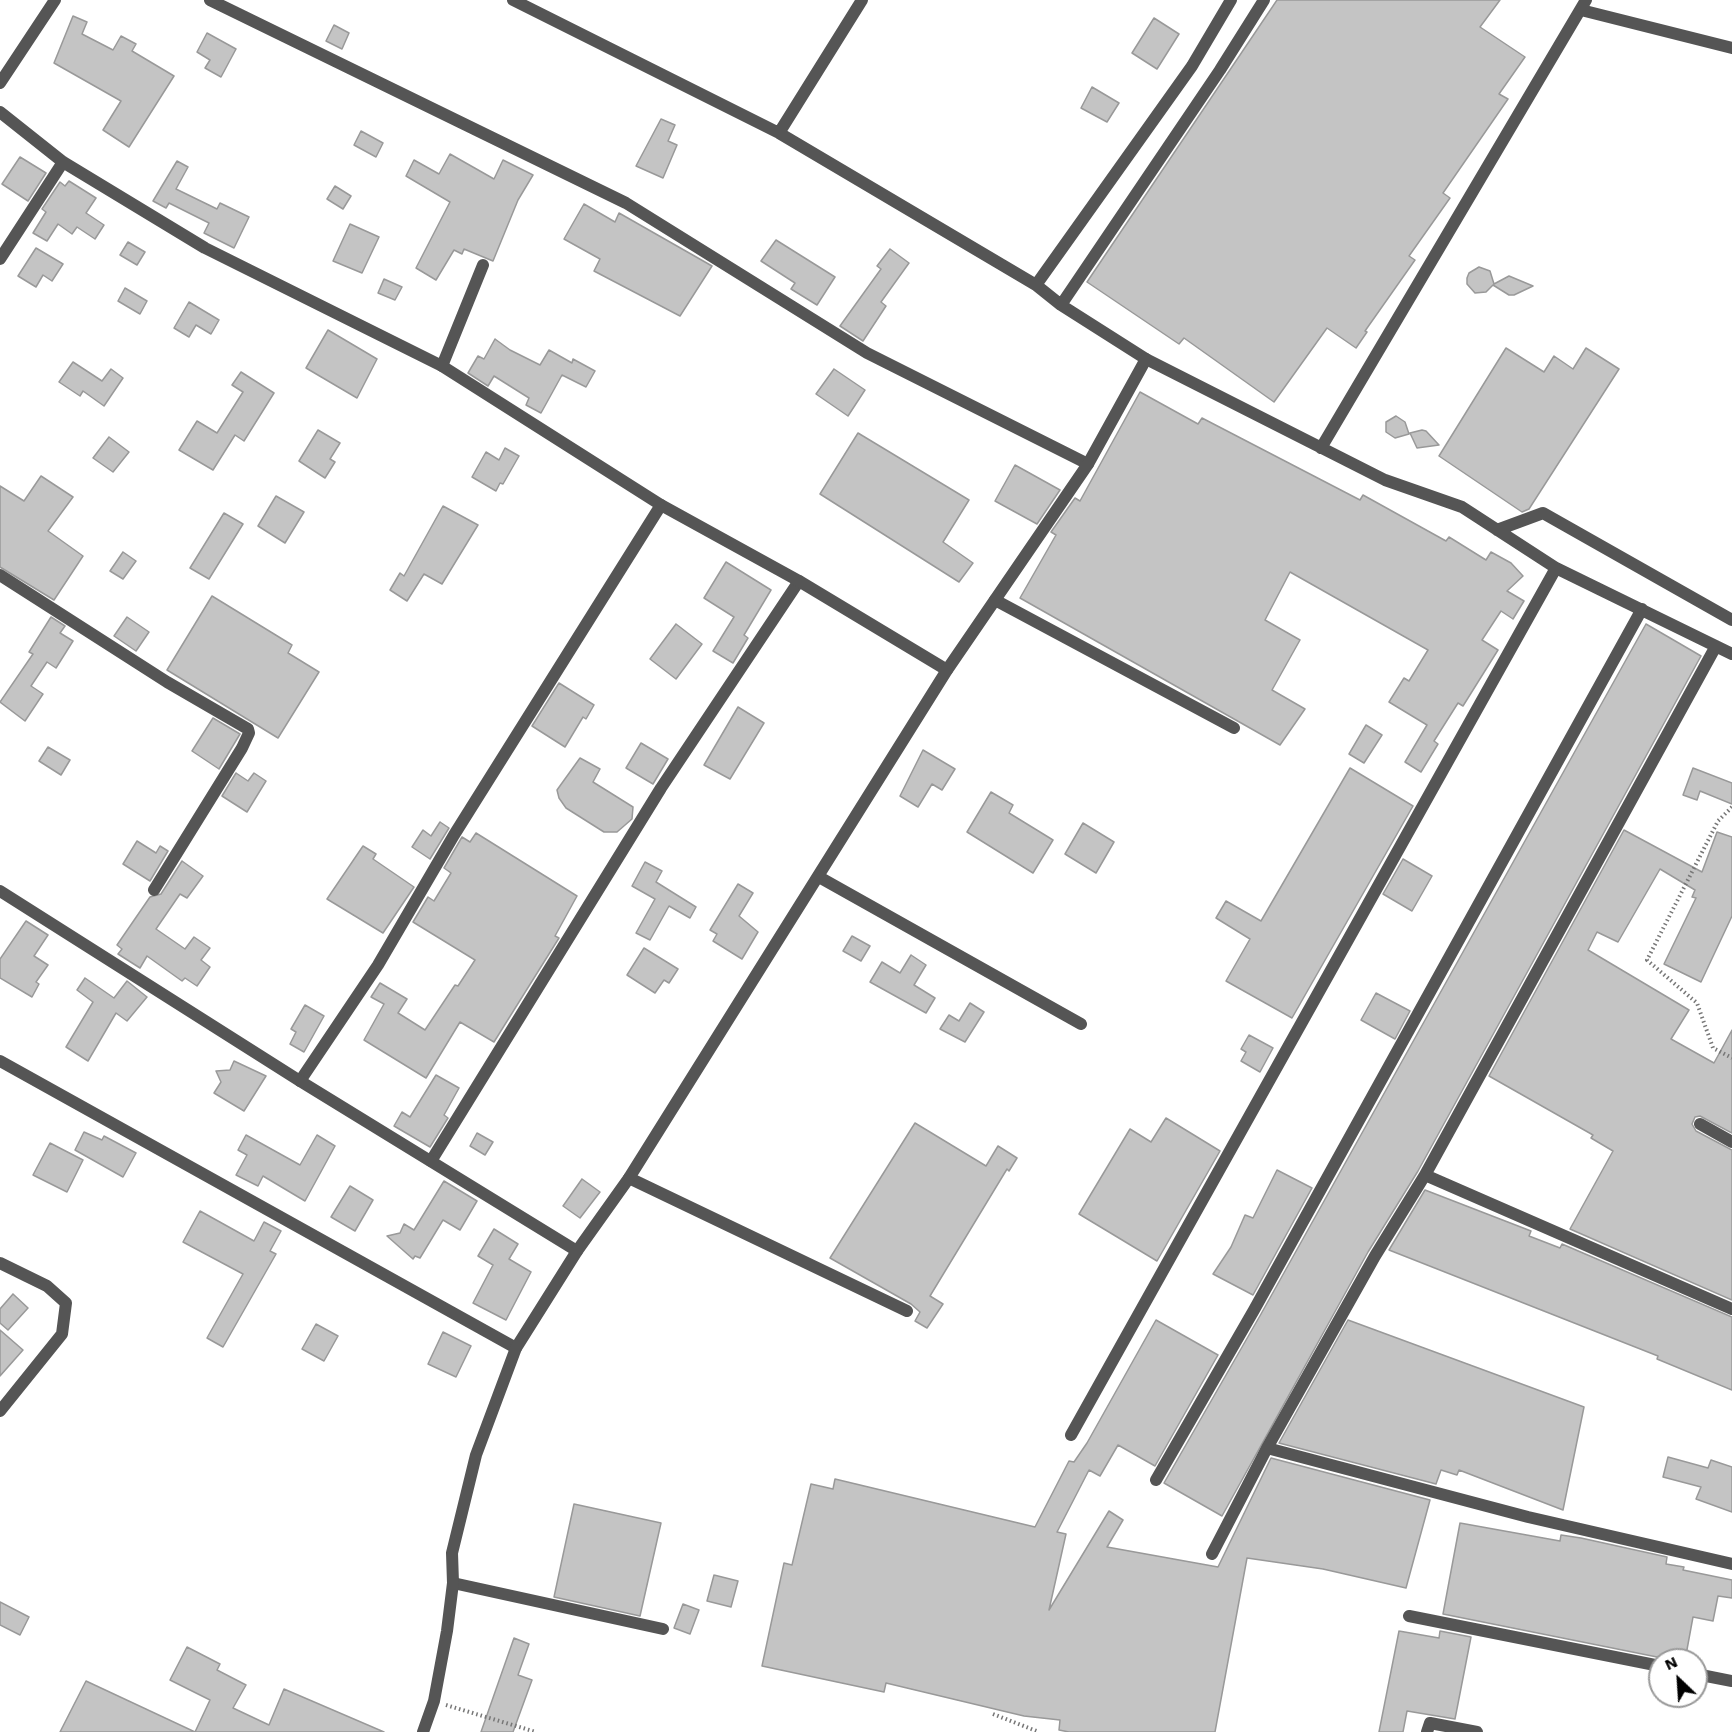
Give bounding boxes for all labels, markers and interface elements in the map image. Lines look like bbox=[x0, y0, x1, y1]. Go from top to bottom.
north arrow bbox=[1648, 1648, 1708, 1708]
text: N bbox=[1662, 1652, 1680, 1674]

